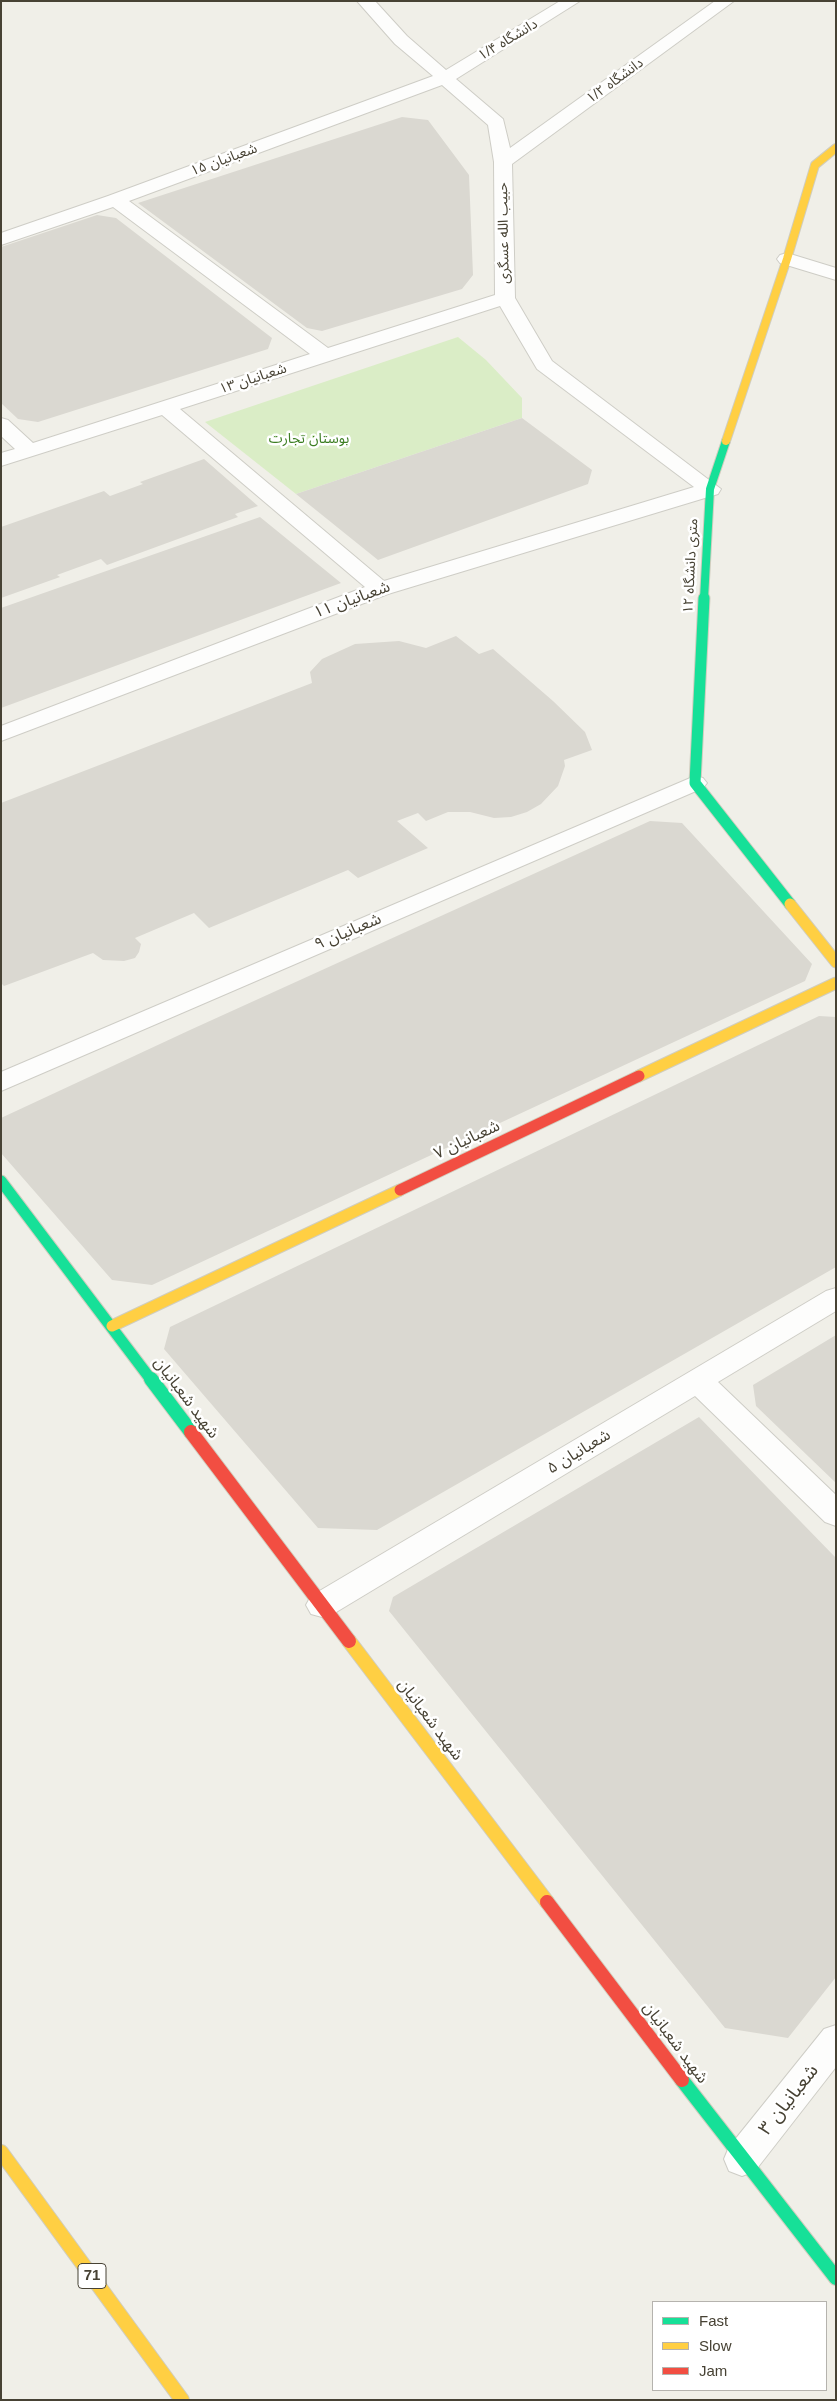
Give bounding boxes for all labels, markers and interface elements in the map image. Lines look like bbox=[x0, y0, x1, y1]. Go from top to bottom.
street label: دانشگاه ۱/۴ bbox=[475, 16, 541, 64]
street label: دانشگاه ۱/۲ bbox=[583, 55, 647, 107]
street label: شعبانیان ۱۵ bbox=[188, 140, 260, 180]
street label: حبیب الله عسگری bbox=[495, 182, 513, 284]
street label: شعبانیان ۱۳ bbox=[217, 360, 289, 398]
park label: بوستان تجارت bbox=[269, 431, 349, 447]
street label: ۱۲ متری دانشگاه bbox=[680, 518, 702, 614]
street label: شعبانیان ۱۱ bbox=[311, 577, 393, 623]
street label: شعبانیان ۹ bbox=[312, 909, 384, 955]
street label: شعبانیان ۷ bbox=[431, 1116, 503, 1164]
street label: شهید شعبانیان bbox=[149, 1354, 223, 1442]
street label: شعبانیان ۵ bbox=[544, 1426, 614, 1478]
street label: شهید شعبانیان bbox=[393, 1676, 467, 1764]
street label: شهید شعبانیان bbox=[638, 1999, 712, 2087]
street label: شعبانیان ۳ bbox=[754, 2060, 824, 2140]
road number: 71 bbox=[78, 2264, 106, 2288]
legend bbox=[652, 2301, 827, 2391]
text: Fast bbox=[699, 2312, 728, 2329]
text: Slow bbox=[699, 2337, 732, 2354]
text: Jam bbox=[699, 2362, 727, 2379]

